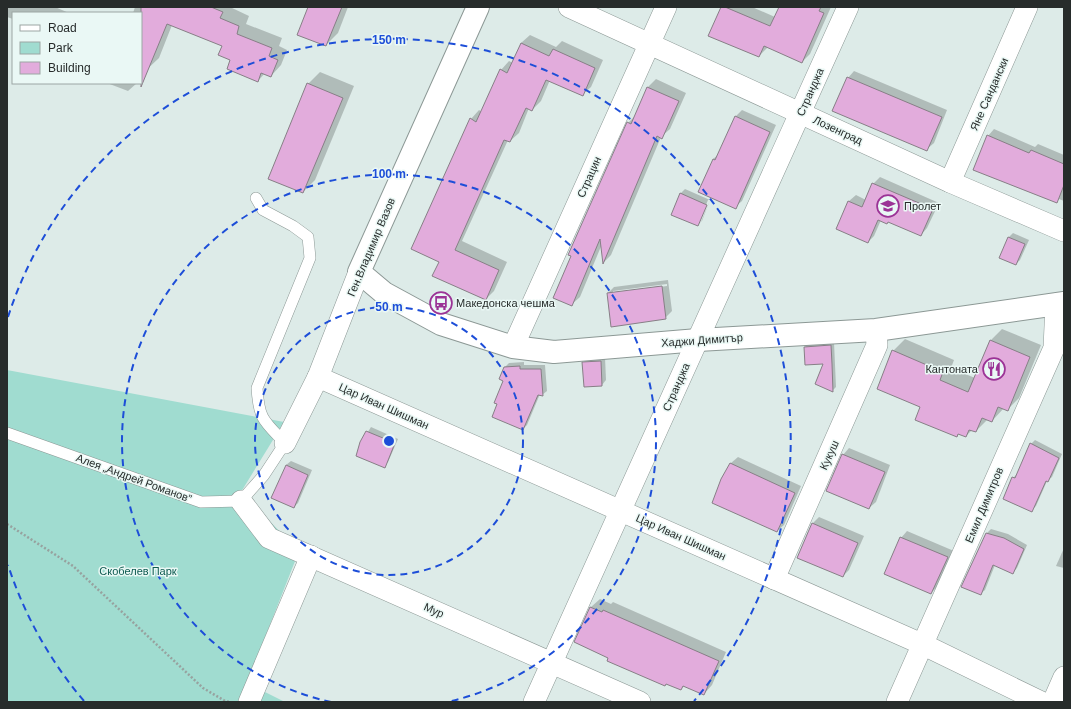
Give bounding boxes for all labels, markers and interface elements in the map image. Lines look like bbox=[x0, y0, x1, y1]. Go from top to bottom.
legend bbox=[12, 12, 142, 84]
text: Road bbox=[48, 21, 77, 35]
text: 150 m bbox=[372, 33, 406, 47]
text: Park bbox=[48, 41, 74, 55]
street label: Яне Сандански bbox=[968, 56, 1010, 132]
text: Building bbox=[48, 61, 91, 75]
street label: Странджа bbox=[794, 65, 826, 118]
street label: Лозенград bbox=[811, 113, 865, 147]
street label: Страцин bbox=[575, 155, 603, 199]
text: 100 m bbox=[372, 167, 406, 181]
school or university icon: Пролет bbox=[875, 193, 901, 219]
street label: Ген.Владимир Вазов bbox=[345, 196, 397, 298]
place label: Пролет bbox=[904, 200, 941, 212]
bus stop icon: Македонска чешма bbox=[428, 290, 454, 316]
place label: Македонска чешма bbox=[456, 297, 556, 309]
text: 50 m bbox=[375, 300, 403, 314]
street label: Хаджи Димитър bbox=[661, 331, 743, 349]
restaurant icon: Кантоната bbox=[981, 356, 1007, 382]
street label: Странджа bbox=[660, 360, 692, 413]
place label: Кантоната bbox=[925, 363, 979, 375]
street label: Цар Иван Шишман bbox=[337, 381, 431, 431]
centre of rings bbox=[382, 434, 396, 448]
street label: Кукуш bbox=[817, 438, 841, 472]
street label: Алея „Андрей Романов” bbox=[75, 451, 194, 505]
street label: Емил Димитров bbox=[963, 465, 1005, 545]
street label: Цар Иван Шишман bbox=[634, 512, 728, 562]
park label: Скобелев Парк bbox=[99, 565, 177, 577]
street label: Мур bbox=[422, 600, 446, 620]

